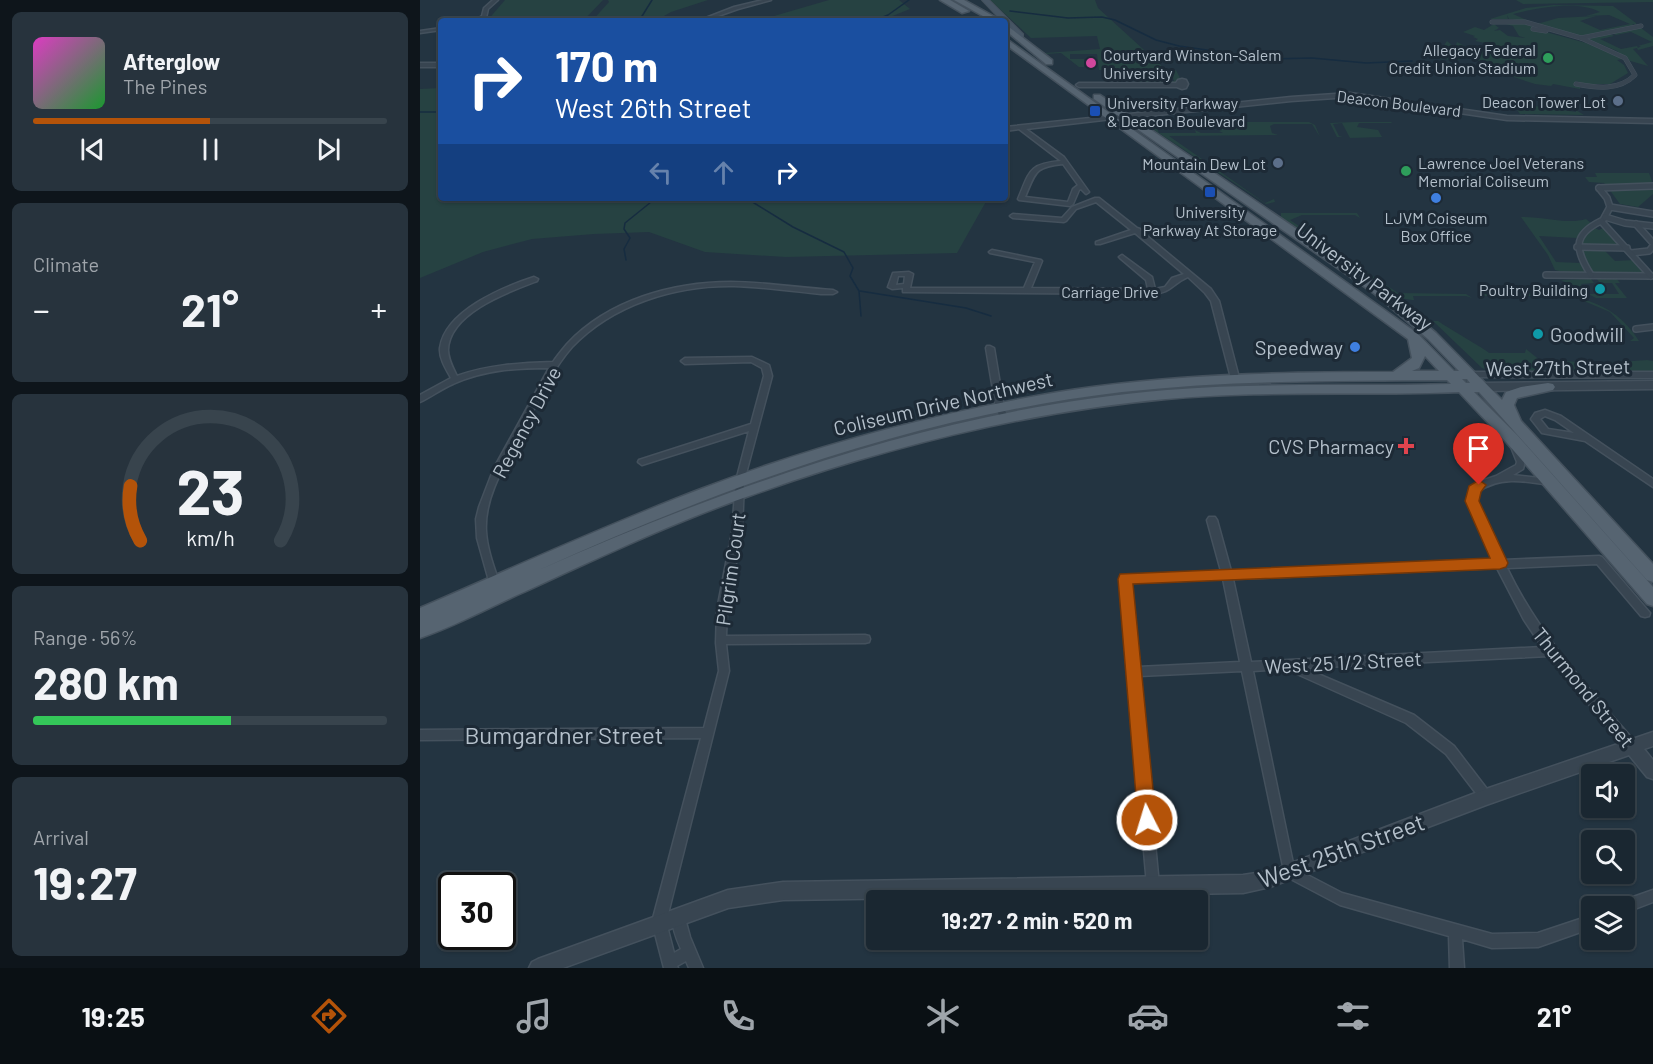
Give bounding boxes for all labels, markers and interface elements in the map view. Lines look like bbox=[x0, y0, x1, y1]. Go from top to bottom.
text: 170 m bbox=[555, 40, 658, 90]
place label: Allegacy Federal Credit Union Stadium bbox=[1389, 40, 1536, 77]
icon: right bbox=[456, 42, 534, 120]
place label: Courtyard Winston-Salem University bbox=[1103, 45, 1281, 82]
text: Afterglow bbox=[123, 48, 220, 74]
marker: Allegacy Federal Credit Union Stadium bbox=[1541, 51, 1555, 65]
marker: Courtyard Winston-Salem University bbox=[1084, 56, 1098, 70]
text: The Pines bbox=[123, 74, 207, 98]
street label: Deacon Boulevard bbox=[1336, 86, 1462, 120]
text: West 26th Street bbox=[555, 91, 752, 123]
place label: Deacon Tower Lot bbox=[1482, 92, 1606, 111]
place label: University Parkway & Deacon Boulevard bbox=[1107, 93, 1245, 130]
marker: Deacon Tower Lot bbox=[1611, 94, 1625, 108]
marker: University Parkway & Deacon Boulevard bbox=[1088, 104, 1102, 118]
icon: previous bbox=[76, 133, 109, 166]
icon: pause bbox=[194, 133, 227, 166]
icon: next bbox=[312, 133, 345, 166]
place label: Lawrence Joel Veterans Memorial Coliseum bbox=[1418, 153, 1584, 190]
place label: Mountain Dew Lot bbox=[1142, 154, 1266, 173]
icon: left bbox=[644, 156, 677, 189]
icon: ahead bbox=[707, 156, 740, 189]
icon: right bbox=[770, 156, 803, 189]
marker: Mountain Dew Lot bbox=[1271, 156, 1285, 170]
marker: Lawrence Joel Veterans Memorial Coliseum bbox=[1399, 164, 1413, 178]
marker: University Parkway At Storage bbox=[1203, 185, 1217, 199]
marker: LJVM Coiseum Box Office bbox=[1429, 191, 1443, 205]
place label: University Parkway At Storage bbox=[1143, 202, 1277, 239]
place label: LJVM Coiseum Box Office bbox=[1385, 208, 1487, 245]
street label: University Parkway bbox=[1292, 217, 1438, 335]
text: Climate bbox=[33, 252, 99, 276]
place label: Poultry Building bbox=[1479, 280, 1588, 299]
text: 21° bbox=[181, 282, 239, 336]
street label: Carriage Drive bbox=[1061, 282, 1159, 301]
marker: Poultry Building bbox=[1593, 282, 1607, 296]
text: − bbox=[33, 289, 50, 329]
text: + bbox=[371, 289, 387, 329]
place label: Goodwill bbox=[1550, 322, 1624, 346]
marker: Goodwill bbox=[1531, 327, 1545, 341]
place label: Speedway bbox=[1255, 335, 1343, 359]
marker: Speedway bbox=[1348, 340, 1362, 354]
street label: West 27th Street bbox=[1485, 354, 1631, 380]
street label: Regency Drive bbox=[487, 362, 565, 482]
street label: Coliseum Drive Northwest bbox=[831, 366, 1055, 440]
pin bbox=[1453, 423, 1504, 485]
icon: arrive bbox=[1462, 432, 1495, 465]
place label: CVS Pharmacy bbox=[1268, 434, 1394, 458]
marker: CVS Pharmacy bbox=[1399, 439, 1413, 453]
text: 23 bbox=[176, 453, 244, 527]
street label: Pilgrim Court bbox=[710, 511, 750, 627]
text: km/h bbox=[186, 525, 234, 550]
street label: Thurmond Street bbox=[1528, 622, 1640, 752]
text: Range · 56% bbox=[33, 625, 137, 649]
street label: West 25 1/2 Street bbox=[1264, 646, 1422, 678]
text: 280 km bbox=[33, 655, 179, 709]
street label: Bumgardner Street bbox=[465, 720, 663, 749]
map controls bbox=[1581, 764, 1635, 950]
button: sound bbox=[1581, 764, 1635, 818]
position arrow bbox=[1115, 788, 1179, 852]
street label: West 25th Street bbox=[1254, 806, 1428, 894]
text: Arrival bbox=[33, 825, 89, 849]
button: search bbox=[1581, 830, 1635, 884]
text: 19:27 bbox=[33, 855, 137, 909]
speed limit sign: 30 bbox=[438, 872, 516, 950]
button: layers bbox=[1581, 896, 1635, 950]
text: 19:27 · 2 min · 520 m bbox=[942, 907, 1132, 933]
icon: directions bbox=[308, 995, 350, 1037]
icon: music bbox=[513, 995, 555, 1037]
icon: phone bbox=[717, 995, 759, 1037]
icon: climate bbox=[922, 995, 964, 1037]
icon: car bbox=[1127, 995, 1169, 1037]
icon: filters bbox=[1332, 995, 1374, 1037]
text: 19:25 bbox=[81, 1000, 145, 1032]
text: 21° bbox=[1537, 1000, 1572, 1032]

